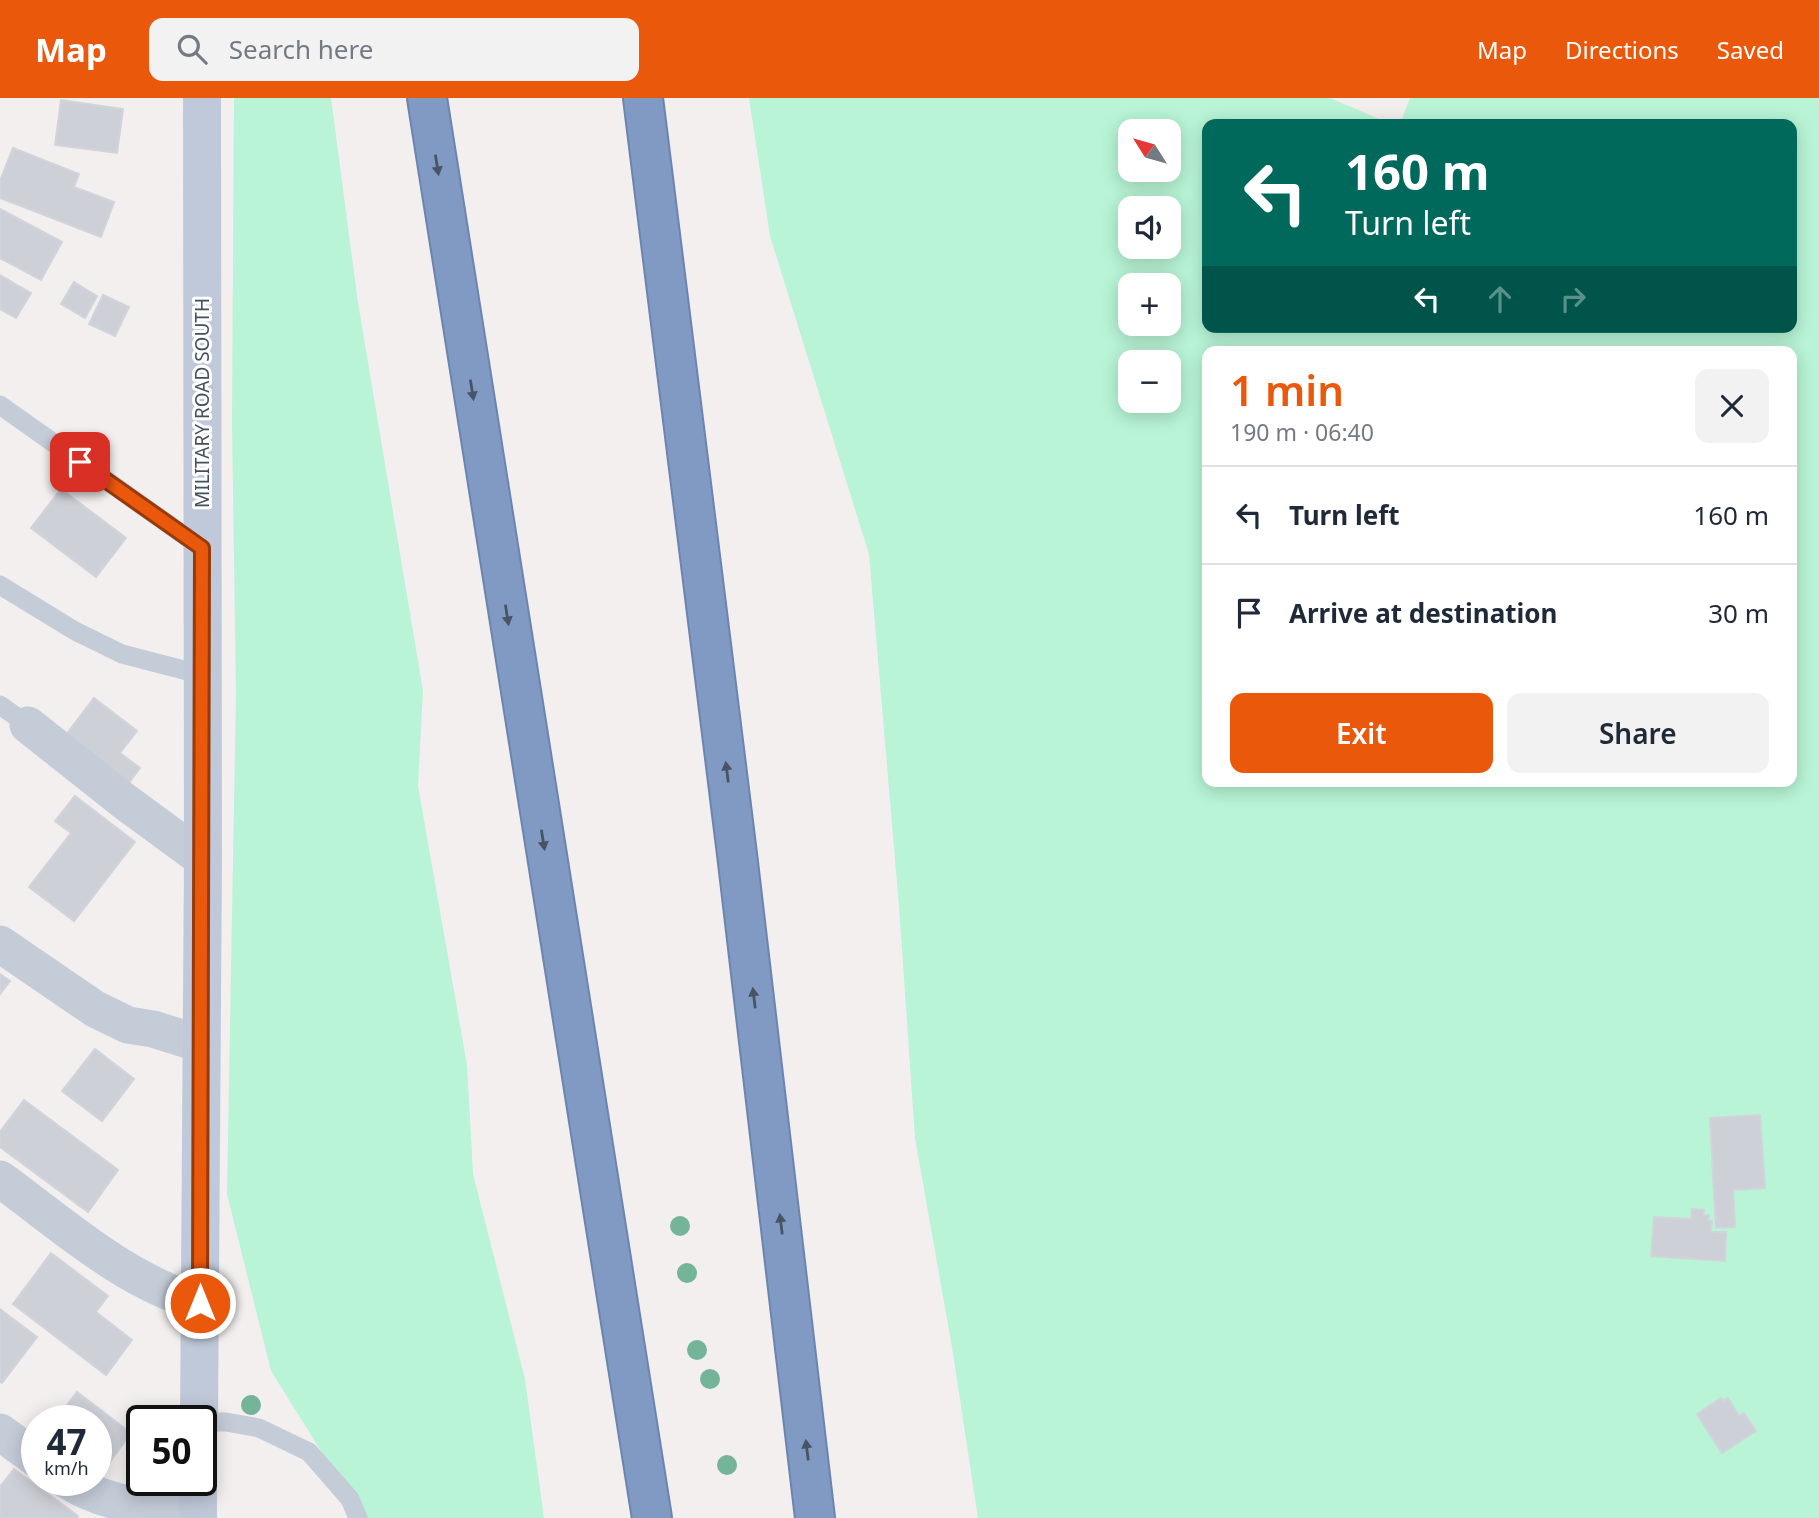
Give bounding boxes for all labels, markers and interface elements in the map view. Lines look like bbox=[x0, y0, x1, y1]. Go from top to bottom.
search box bbox=[149, 18, 639, 81]
text: Map bbox=[35, 27, 107, 72]
icon: search bbox=[173, 30, 211, 68]
text: Search here bbox=[229, 31, 373, 67]
text: Map bbox=[1477, 33, 1527, 66]
text: Directions bbox=[1565, 33, 1679, 66]
text: Saved bbox=[1717, 33, 1784, 66]
north arrow bbox=[1118, 119, 1181, 182]
map controls bbox=[1118, 119, 1181, 413]
text: 160 m bbox=[1345, 138, 1490, 204]
icon: left bbox=[1230, 147, 1321, 238]
one-way arrow bbox=[432, 155, 443, 177]
button: sound bbox=[1118, 196, 1181, 259]
text: Turn left bbox=[1345, 201, 1471, 244]
button: + bbox=[1118, 273, 1181, 336]
icon: left bbox=[1408, 280, 1446, 318]
icon: ahead bbox=[1481, 280, 1519, 318]
icon: right bbox=[1554, 280, 1592, 318]
street label: MILITARY ROAD SOUTH bbox=[189, 298, 215, 508]
button: − bbox=[1118, 350, 1181, 413]
text: 1 min bbox=[1230, 361, 1344, 418]
button: close bbox=[1695, 369, 1769, 443]
one-way arrow bbox=[467, 379, 478, 401]
text: 190 m · 06:40 bbox=[1230, 416, 1374, 448]
pin bbox=[50, 432, 110, 492]
icon: arrive bbox=[61, 443, 99, 481]
icon: left bbox=[1230, 496, 1268, 534]
text: Turn left bbox=[1289, 497, 1400, 533]
text: 160 m bbox=[1693, 497, 1769, 533]
icon: arrive bbox=[1230, 594, 1268, 632]
text: Arrive at destination bbox=[1289, 595, 1558, 631]
text: 30 m bbox=[1708, 595, 1769, 631]
one-way arrow bbox=[502, 604, 513, 626]
button: Exit bbox=[1230, 693, 1493, 773]
button: Share bbox=[1507, 693, 1769, 773]
one-way arrow bbox=[722, 761, 733, 783]
one-way arrow bbox=[538, 829, 549, 851]
one-way arrow bbox=[749, 987, 760, 1009]
one-way arrow bbox=[775, 1213, 786, 1235]
position arrow bbox=[163, 1266, 237, 1340]
speed limit sign: 50 bbox=[126, 1405, 217, 1496]
text: 47 bbox=[46, 1418, 87, 1465]
one-way arrow bbox=[801, 1439, 812, 1461]
text: km/h bbox=[44, 1456, 89, 1480]

